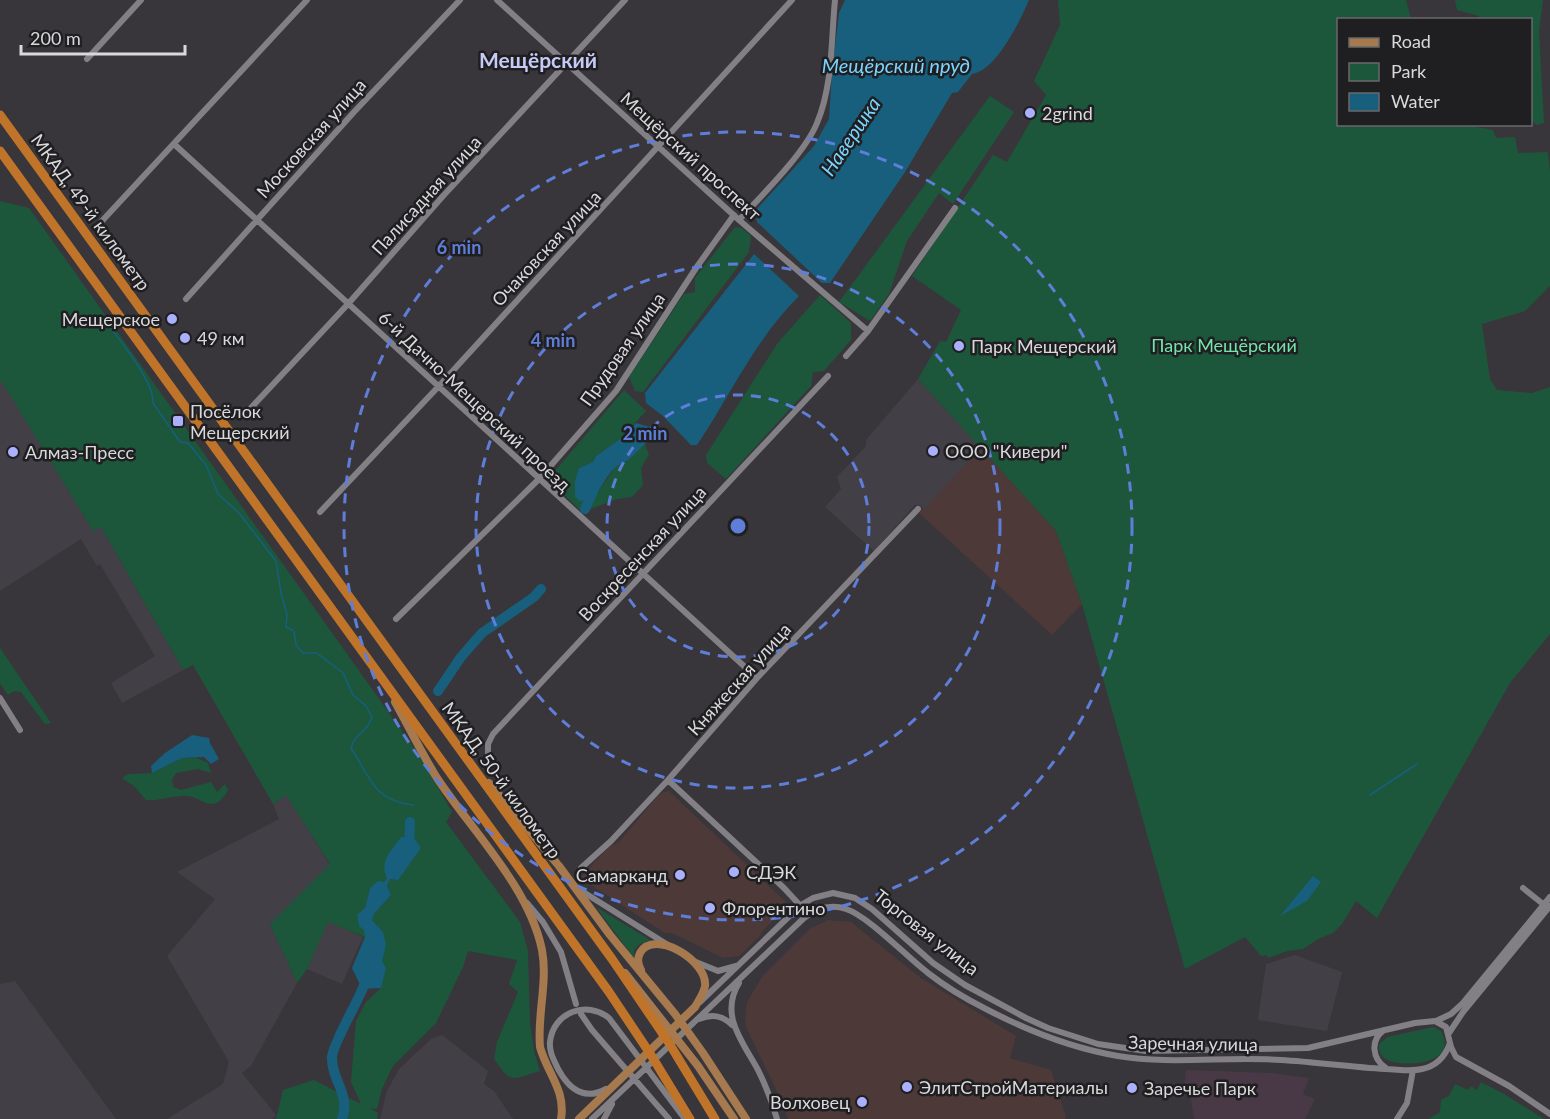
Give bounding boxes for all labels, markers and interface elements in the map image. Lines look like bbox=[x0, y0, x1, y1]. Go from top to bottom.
scale bar bbox=[21, 18, 184, 56]
legend bbox=[1337, 18, 1532, 126]
text: 200 m bbox=[30, 27, 81, 49]
text: Road bbox=[1391, 30, 1431, 52]
district label: Мещёрский bbox=[479, 47, 597, 72]
water label: Мещёрский пруд bbox=[822, 53, 970, 77]
text: Park bbox=[1391, 60, 1427, 82]
street label: Московская улица bbox=[252, 74, 370, 202]
street label: Мещёрский проспект bbox=[616, 87, 766, 225]
text: Water bbox=[1391, 90, 1440, 112]
water label: Навершка bbox=[815, 92, 885, 180]
place label: 2grind bbox=[1042, 102, 1093, 124]
marker: 2grind bbox=[1023, 106, 1037, 120]
street label: МКАД, 49-й километр bbox=[27, 129, 155, 295]
street label: Палисадная улица bbox=[367, 131, 485, 259]
street label: Очаковская улица bbox=[487, 186, 605, 310]
text: 6 min bbox=[437, 236, 481, 258]
street label: Прудовая улица bbox=[575, 288, 669, 410]
street label: 6-й Дачно-Мещерский проезд bbox=[374, 306, 576, 496]
place label: Мещерское bbox=[62, 308, 160, 330]
marker: Мещерское bbox=[165, 312, 179, 326]
place label: 49 км bbox=[197, 327, 245, 349]
text: 4 min bbox=[531, 329, 575, 351]
marker: 49 км bbox=[178, 331, 192, 345]
park label: Парк Мещёрский bbox=[1151, 334, 1297, 356]
place label: Парк Мещерский bbox=[971, 335, 1117, 357]
marker: Парк Мещерский bbox=[952, 339, 966, 353]
place label: Посёлок Мещерский bbox=[190, 400, 290, 443]
marker: Посёлок Мещерский bbox=[171, 414, 185, 428]
text: 2 min bbox=[623, 422, 667, 444]
place label: ООО "Кивери" bbox=[945, 440, 1067, 462]
place label: Алмаз-Пресс bbox=[25, 441, 134, 463]
marker: ООО "Кивери" bbox=[926, 444, 940, 458]
marker: Алмаз-Пресс bbox=[6, 445, 20, 459]
street label: Воскресенская улица bbox=[574, 481, 710, 625]
centre of rings bbox=[728, 516, 748, 536]
street label: Княжеская улица bbox=[683, 618, 795, 740]
street label: МКАД, 50-й километр bbox=[438, 697, 566, 863]
place label: СДЭК bbox=[746, 861, 796, 883]
place label: Самарканд bbox=[576, 864, 668, 886]
marker: СДЭК bbox=[727, 865, 741, 879]
marker: Самарканд bbox=[673, 868, 687, 882]
street label: Торговая улица bbox=[870, 884, 984, 980]
place label: Флорентино bbox=[722, 897, 825, 919]
marker: Флорентино bbox=[703, 901, 717, 915]
street label: Заречная улица bbox=[1128, 1031, 1258, 1055]
place label: ЭлитСтройМатериалы bbox=[919, 1076, 1108, 1098]
place label: Заречье Парк bbox=[1144, 1077, 1257, 1099]
marker: ЭлитСтройМатериалы bbox=[900, 1080, 914, 1094]
marker: Заречье Парк bbox=[1125, 1081, 1139, 1095]
place label: Волховец bbox=[770, 1091, 850, 1113]
marker: Волховец bbox=[855, 1095, 869, 1109]

